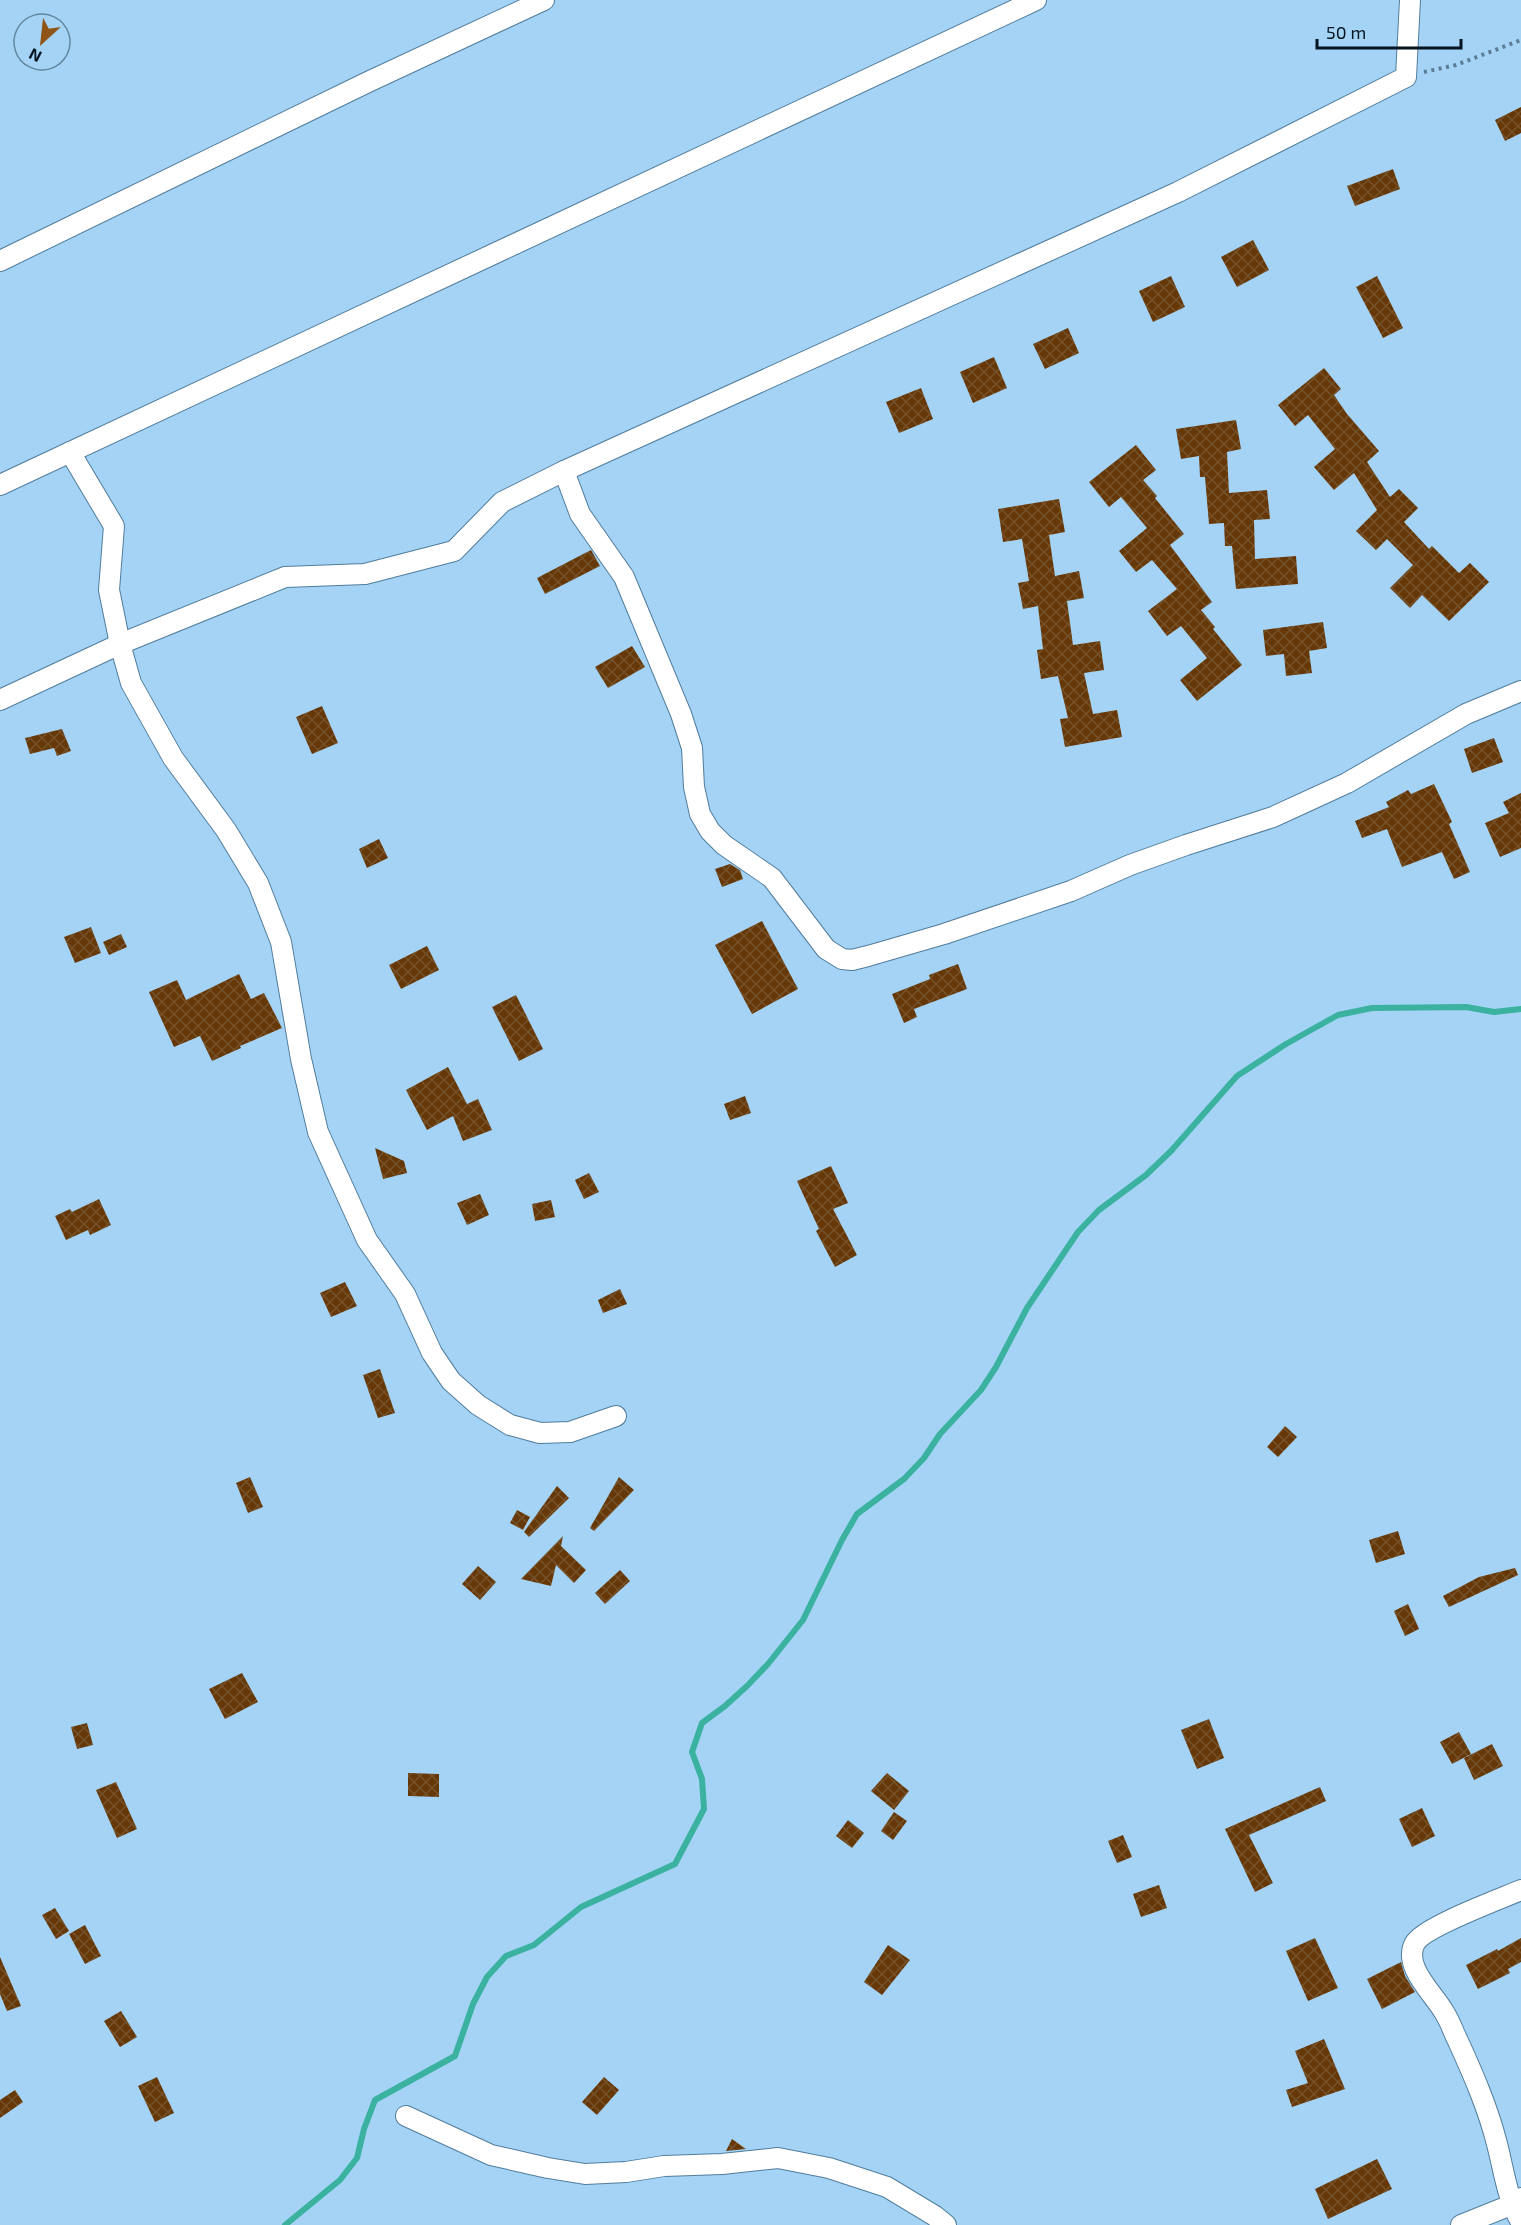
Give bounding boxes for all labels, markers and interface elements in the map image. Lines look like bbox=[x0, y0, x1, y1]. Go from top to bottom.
north arrow bbox=[12, 12, 72, 72]
scale bar bbox=[1317, 12, 1461, 50]
text: 50 m bbox=[1326, 21, 1366, 43]
text: N bbox=[25, 45, 44, 67]

